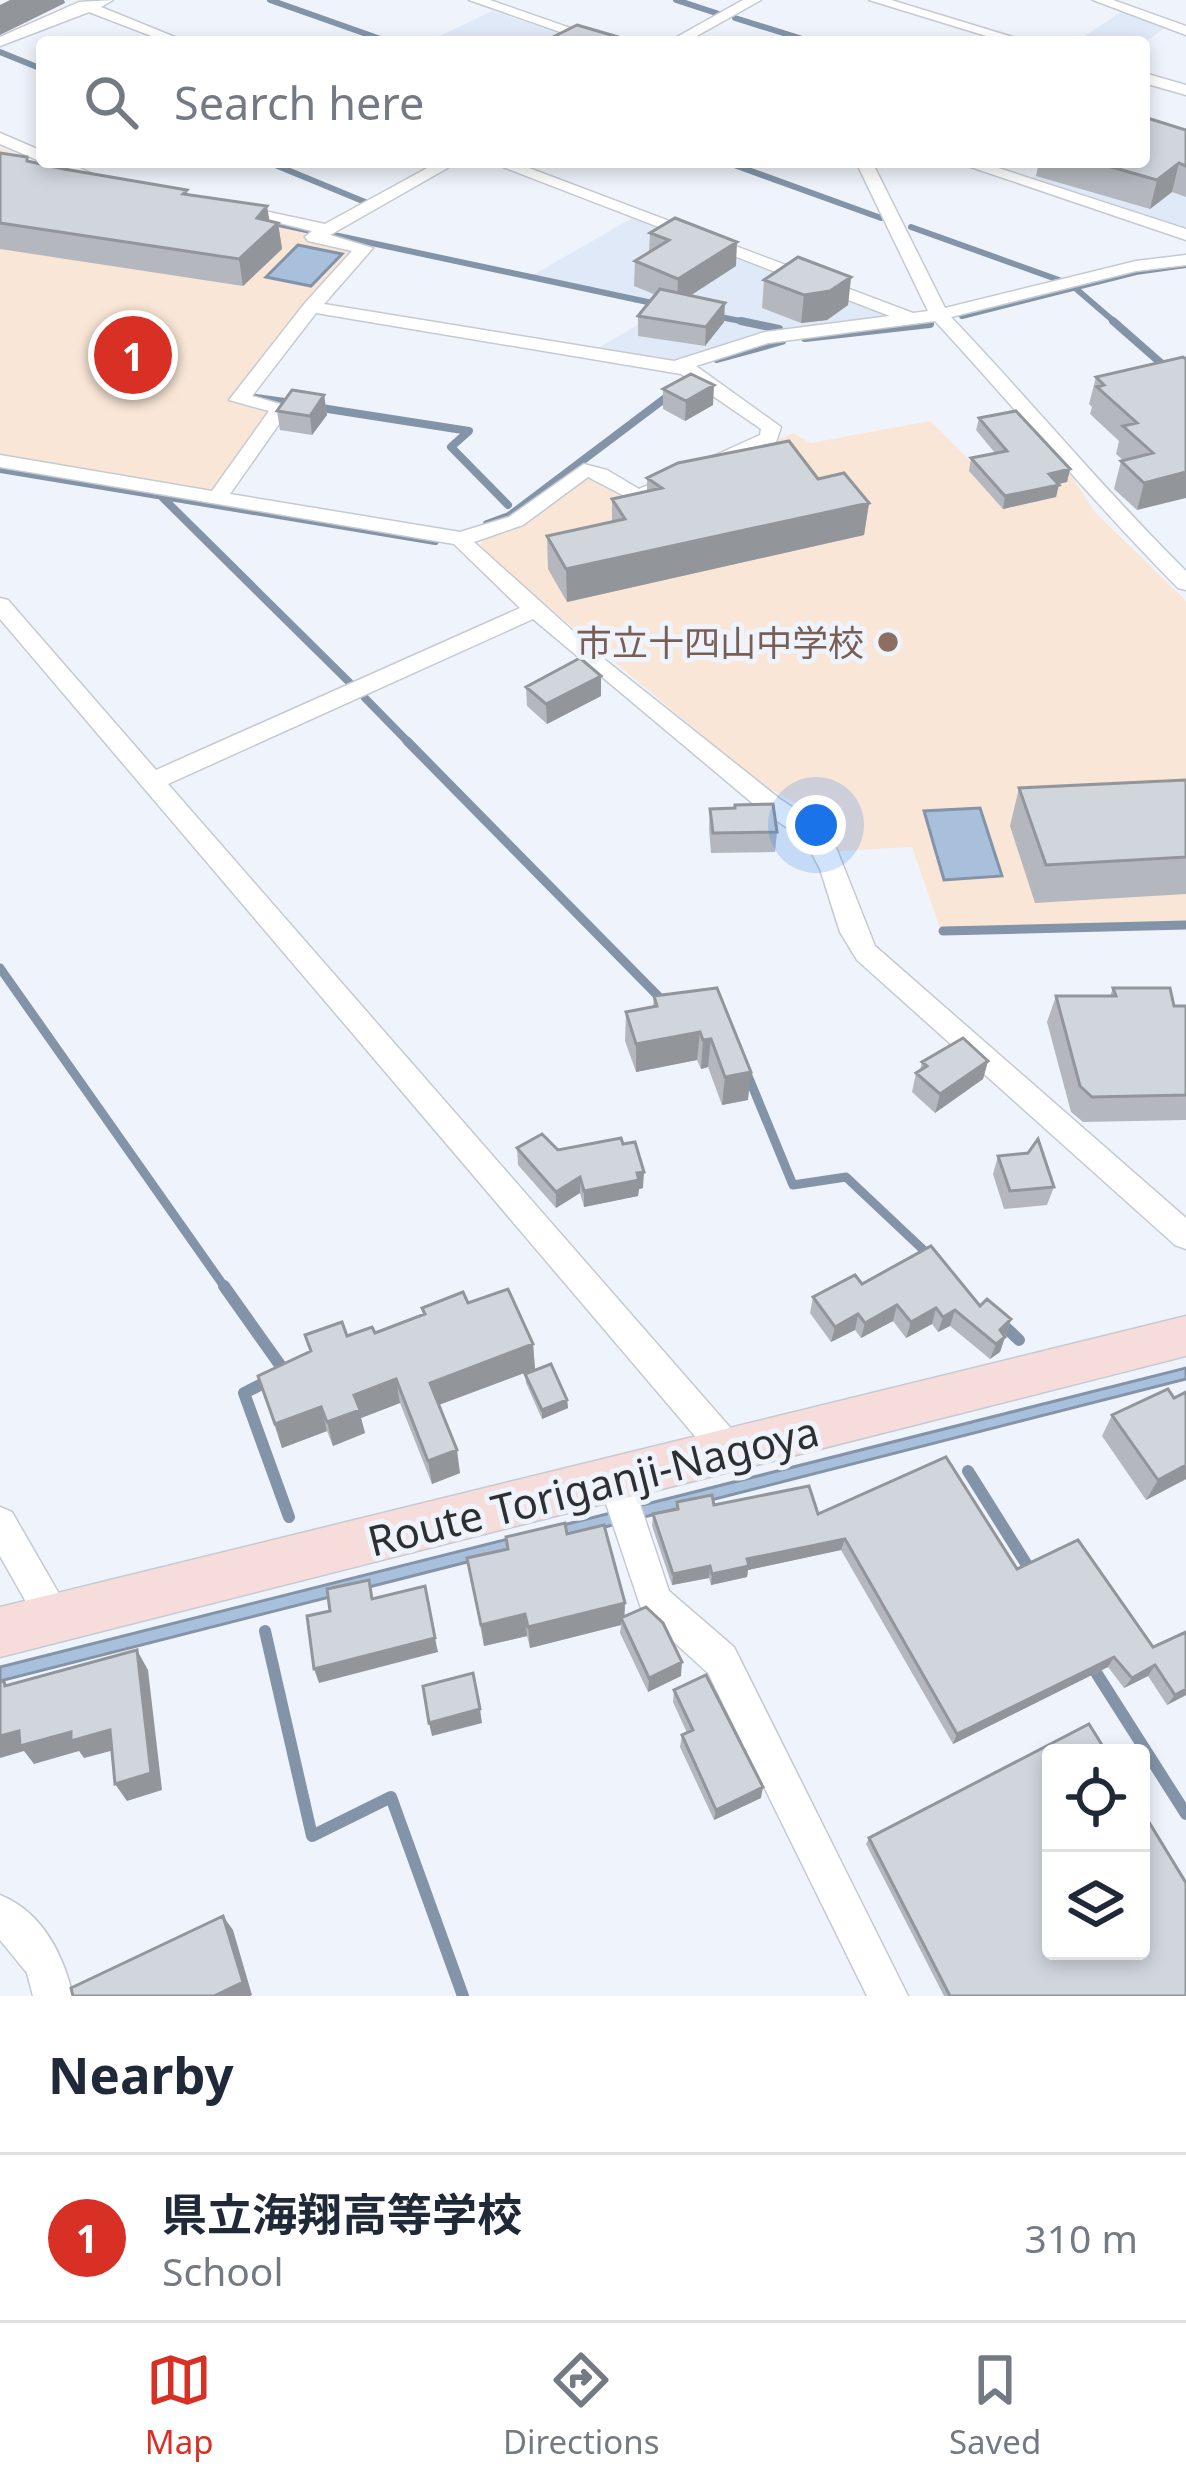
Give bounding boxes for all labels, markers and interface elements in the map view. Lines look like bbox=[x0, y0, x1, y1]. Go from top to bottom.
search box bbox=[36, 36, 1150, 168]
icon: search bbox=[78, 69, 144, 135]
text: Search here bbox=[174, 72, 424, 133]
pin: 1 bbox=[94, 310, 172, 400]
place label: 市立十四山中学校 bbox=[576, 618, 864, 667]
marker: 市立十四山中学校 bbox=[875, 629, 901, 655]
your location bbox=[786, 795, 846, 855]
street label: Route Toriganji-Nagoya bbox=[362, 1401, 824, 1569]
map controls bbox=[1042, 1744, 1150, 1960]
button: locate bbox=[1042, 1744, 1150, 1852]
button: layers bbox=[1042, 1852, 1150, 1960]
text: Nearby bbox=[48, 2039, 234, 2109]
text: 県立海翔高等学校 bbox=[162, 2183, 522, 2244]
text: 1 bbox=[76, 2211, 98, 2264]
text: 310 m bbox=[1024, 2211, 1138, 2264]
text: School bbox=[162, 2244, 284, 2297]
tab: Map bbox=[145, 2347, 213, 2464]
tab: Directions bbox=[503, 2347, 660, 2464]
tab: Saved bbox=[949, 2347, 1041, 2464]

